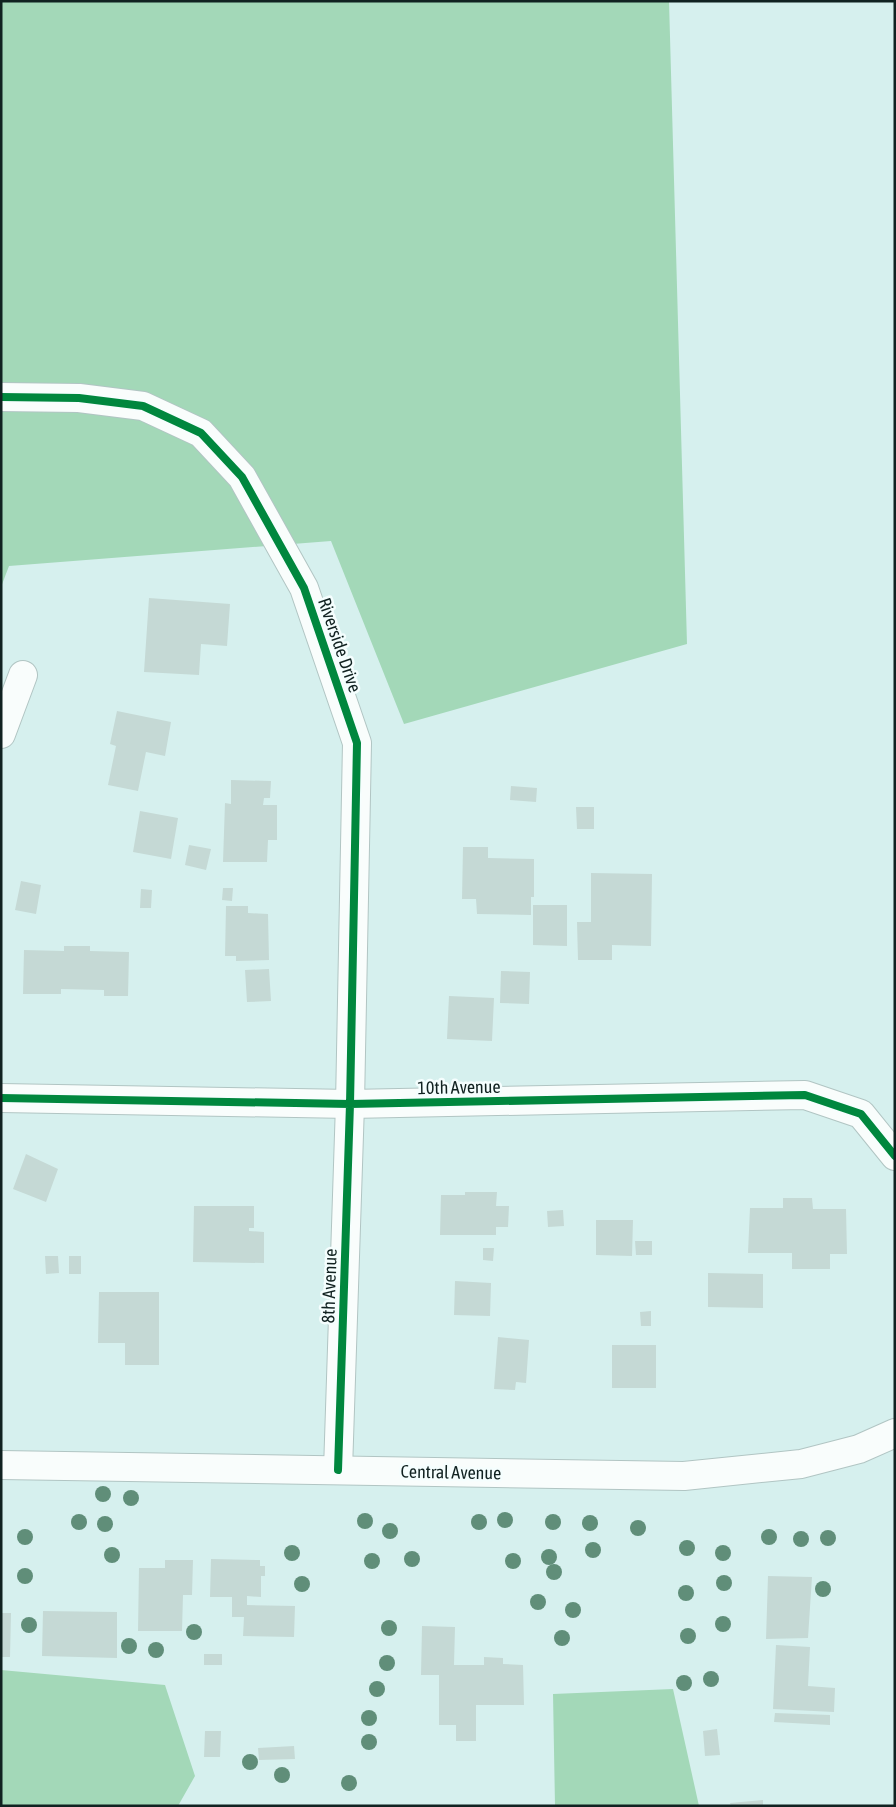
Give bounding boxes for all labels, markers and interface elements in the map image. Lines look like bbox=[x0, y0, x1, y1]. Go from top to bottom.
street label: Riverside Drive bbox=[314, 595, 366, 695]
street label: 10th Avenue bbox=[417, 1076, 501, 1098]
street label: 8th Avenue bbox=[317, 1248, 341, 1324]
street label: Central Avenue bbox=[401, 1461, 501, 1483]

